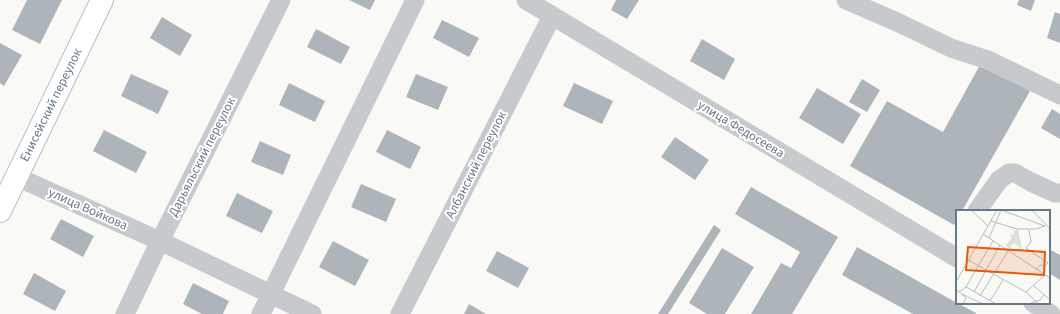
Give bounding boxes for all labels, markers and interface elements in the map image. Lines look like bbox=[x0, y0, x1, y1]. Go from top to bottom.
street label: Енисейский переулок bbox=[16, 45, 87, 165]
street label: Дарьяльский переулок bbox=[164, 94, 240, 220]
street label: улица Федосеева bbox=[694, 96, 788, 162]
street label: Албанский переулок bbox=[441, 108, 511, 222]
street label: улица Войкова bbox=[45, 183, 131, 235]
inset map bbox=[956, 210, 1050, 304]

